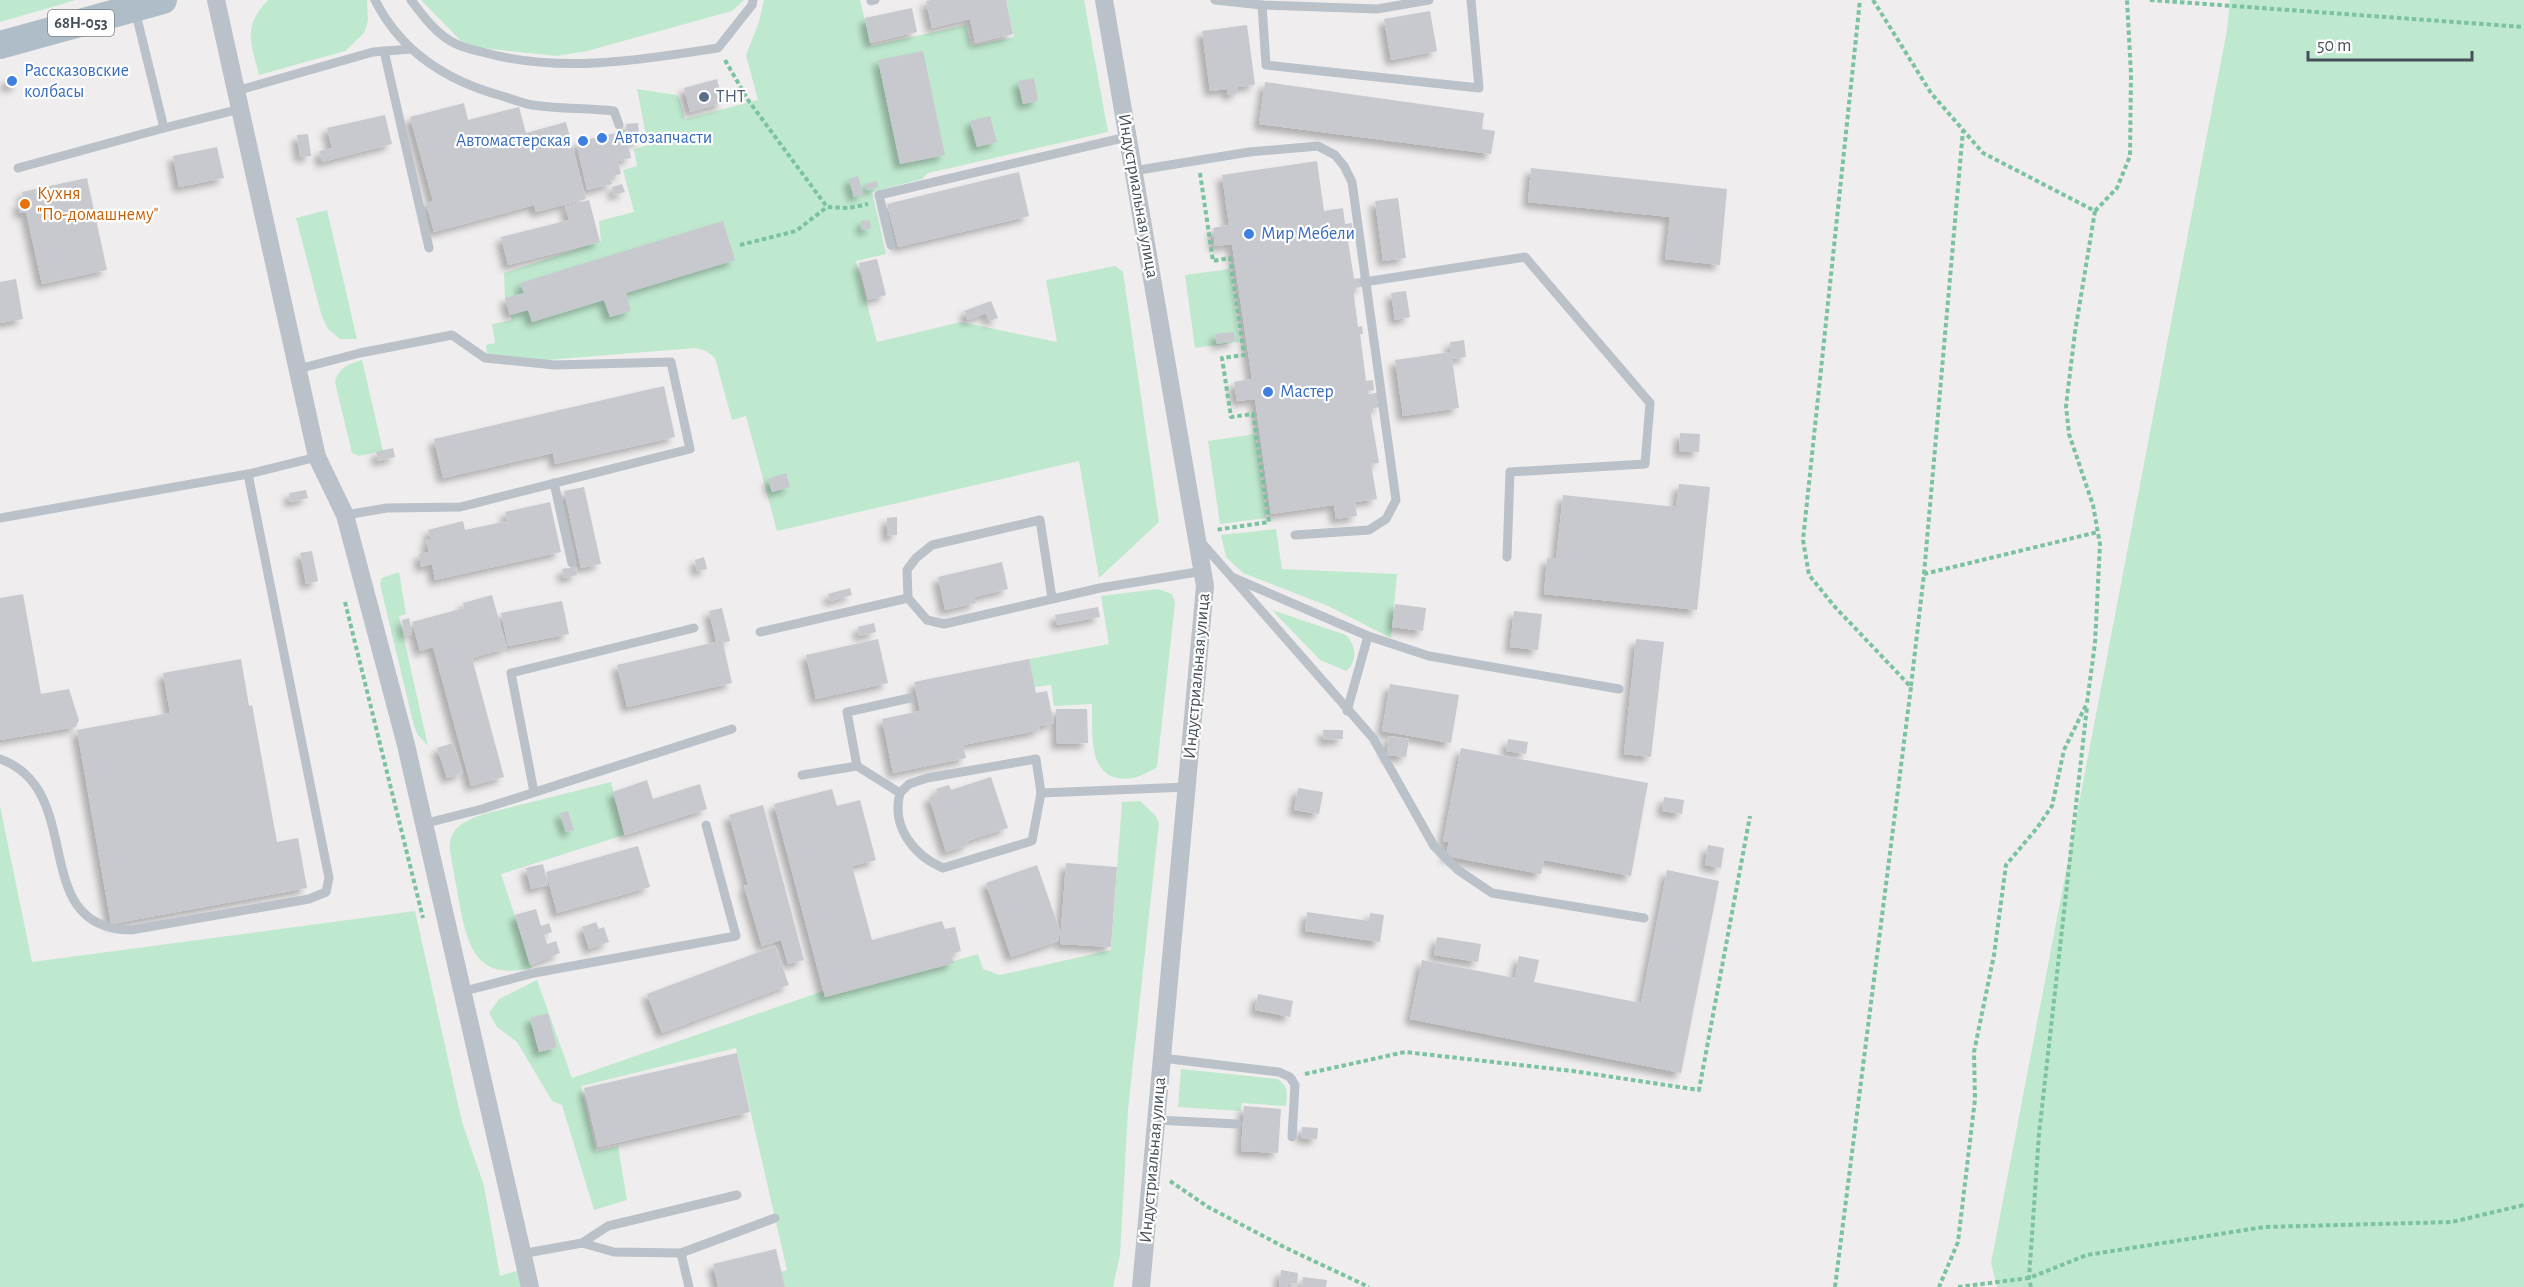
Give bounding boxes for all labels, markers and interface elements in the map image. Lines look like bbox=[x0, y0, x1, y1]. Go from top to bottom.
road number: 68Н-053 bbox=[48, 10, 114, 36]
scale bar bbox=[2308, 24, 2472, 62]
text: 50 m bbox=[2317, 37, 2351, 55]
place label: Рассказовские колбасы bbox=[24, 62, 129, 101]
marker: Рассказовские колбасы bbox=[5, 74, 19, 88]
place label: ТНТ bbox=[716, 88, 746, 106]
marker: ТНТ bbox=[697, 90, 711, 104]
street label: Индустриальная улица bbox=[1115, 112, 1161, 280]
place label: Автозапчасти bbox=[614, 129, 712, 147]
marker: Автозапчасти bbox=[595, 131, 609, 145]
place label: Автомастерская bbox=[456, 132, 571, 150]
marker: Автомастерская bbox=[576, 134, 590, 148]
place label: Кухня "По-домашнему" bbox=[37, 185, 159, 224]
marker: Кухня "По-домашнему" bbox=[18, 197, 32, 211]
place label: Мир Мебели bbox=[1261, 224, 1355, 243]
marker: Мир Мебели bbox=[1242, 227, 1256, 241]
place label: Мастер bbox=[1280, 383, 1334, 401]
marker: Мастер bbox=[1261, 385, 1275, 399]
street label: Индустриальная улица bbox=[1181, 592, 1213, 760]
street label: Индустриальная улица bbox=[1137, 1076, 1169, 1244]

